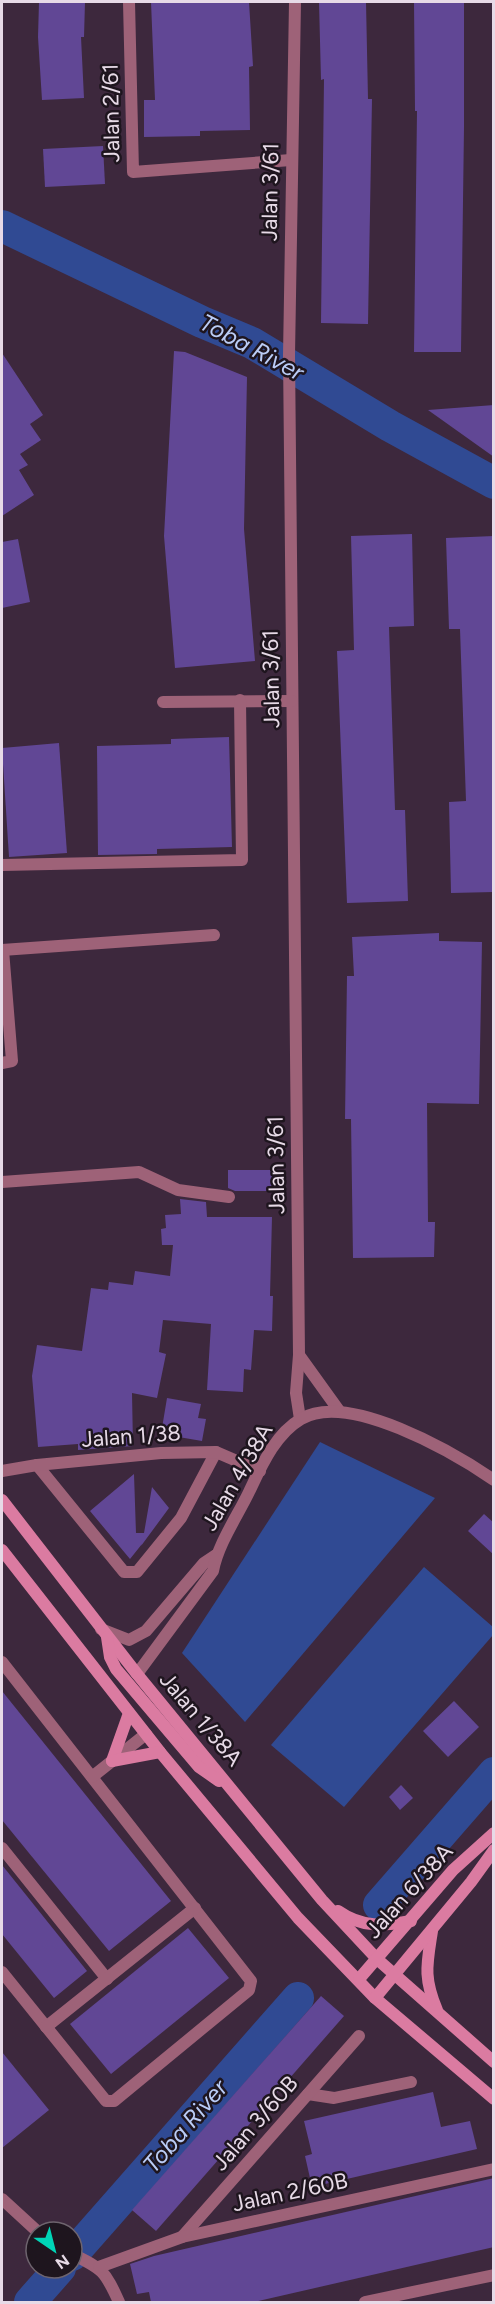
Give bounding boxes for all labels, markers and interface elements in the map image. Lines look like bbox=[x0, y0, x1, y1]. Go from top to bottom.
street label: Jalan 2/61 bbox=[97, 63, 125, 163]
street label: Jalan 3/61 bbox=[256, 143, 284, 241]
water label: Toba River bbox=[195, 307, 310, 387]
street label: Jalan 3/61 bbox=[257, 630, 285, 728]
street label: Jalan 3/61 bbox=[262, 1116, 290, 1214]
street label: Jalan 1/38 bbox=[80, 1419, 182, 1453]
street label: Jalan 4/38A bbox=[196, 1419, 278, 1535]
street label: Jalan 1/38A bbox=[154, 1667, 248, 1772]
street label: Jalan 6/38A bbox=[360, 1838, 458, 1944]
street label: Jalan 3/60B bbox=[206, 2070, 304, 2176]
water label: Toba River bbox=[137, 2073, 234, 2179]
street label: Jalan 2/60B bbox=[230, 2167, 350, 2217]
north arrow bbox=[24, 2220, 84, 2280]
text: N bbox=[52, 2251, 73, 2273]

